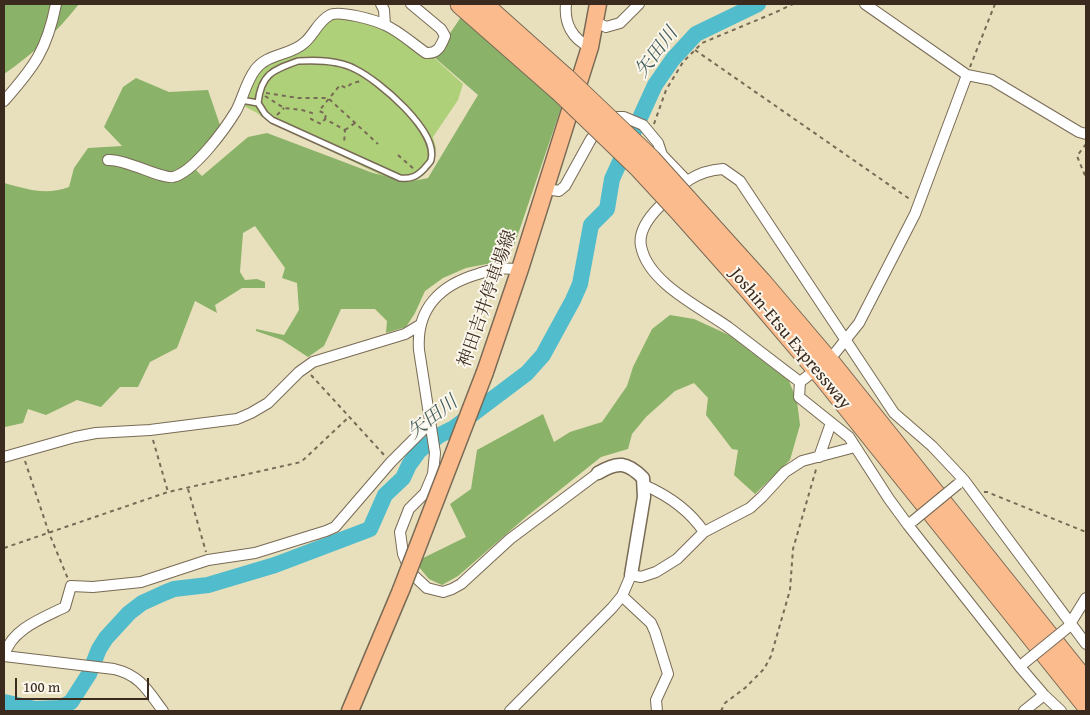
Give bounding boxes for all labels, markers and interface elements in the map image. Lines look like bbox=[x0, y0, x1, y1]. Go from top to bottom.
water label: 矢田川 bbox=[631, 23, 683, 83]
street label: 神田吉井停車場線 bbox=[454, 227, 522, 371]
street label: Joshin-Etsu Expressway bbox=[725, 264, 855, 414]
water label: 矢田川 bbox=[404, 391, 462, 445]
scale bar bbox=[18, 668, 151, 700]
text: 100 m bbox=[23, 676, 60, 697]

